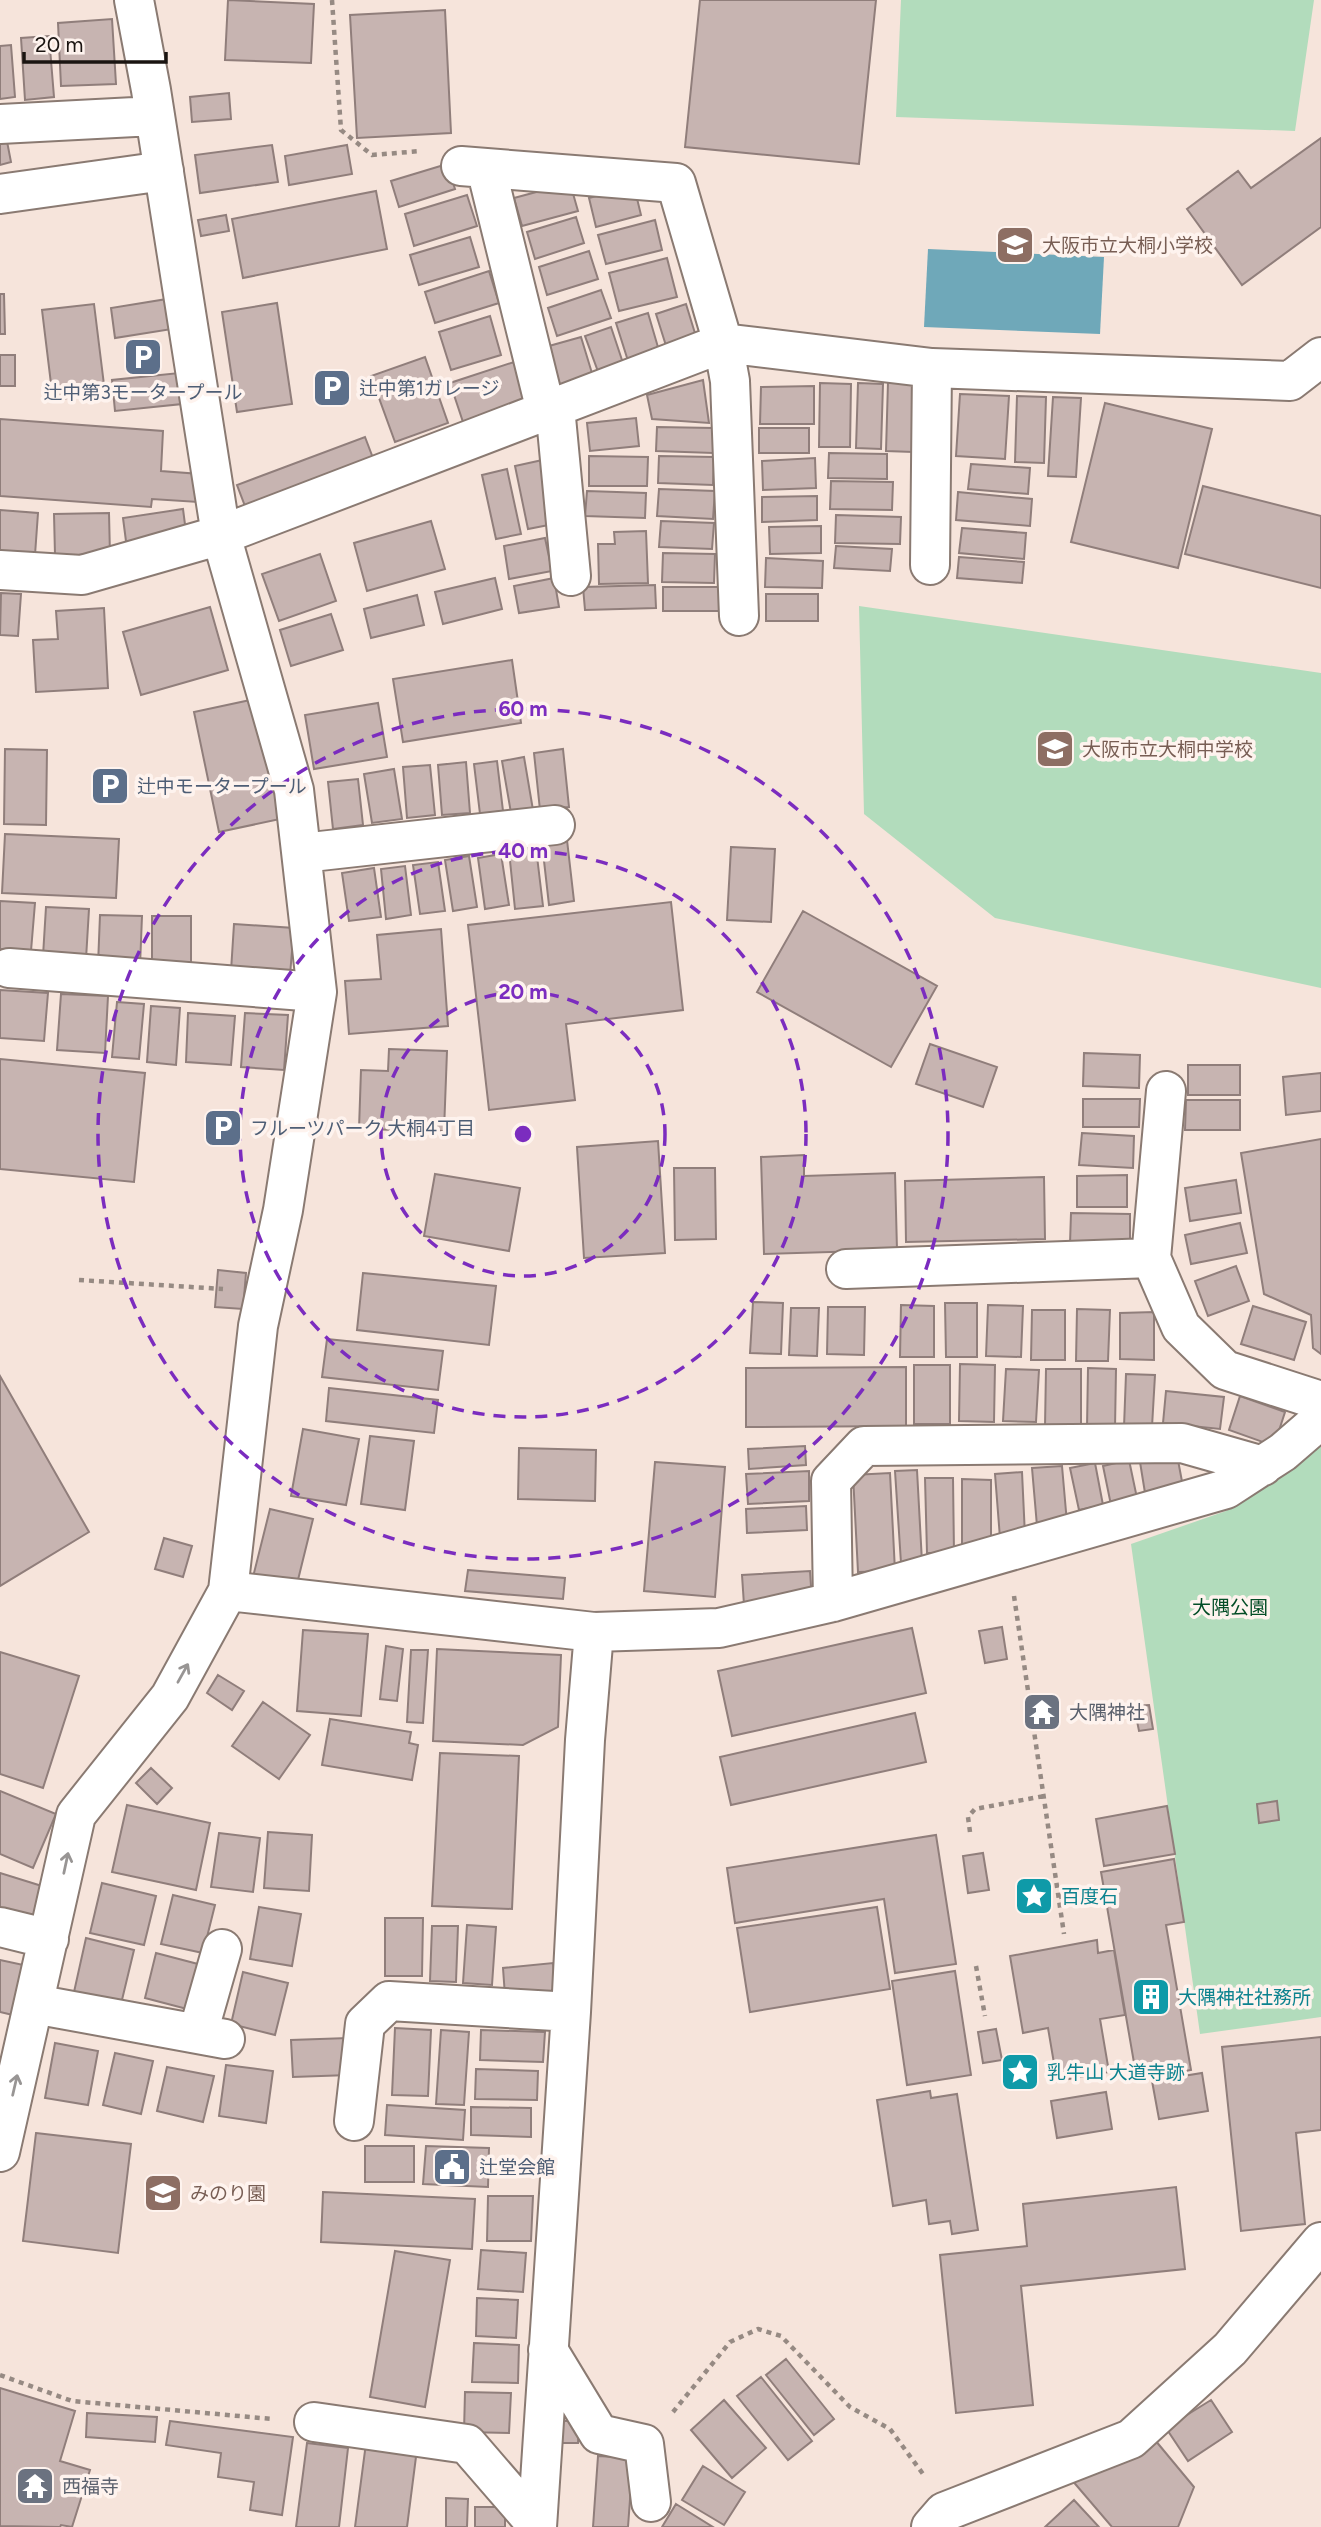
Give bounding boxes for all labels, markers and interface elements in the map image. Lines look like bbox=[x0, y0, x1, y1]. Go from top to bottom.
scale bar bbox=[24, 21, 166, 65]
text: 20 m bbox=[35, 32, 83, 57]
school or university icon: 大阪市立大桐小学校 bbox=[994, 224, 1036, 266]
place label: 大阪市立大桐小学校 bbox=[1042, 234, 1213, 257]
parking icon: 辻中第3モータープール bbox=[122, 336, 164, 378]
parking icon: 辻中第1ガレージ bbox=[311, 367, 353, 409]
place label: 辻中第1ガレージ bbox=[359, 377, 499, 400]
place label: 辻中第3モータープール bbox=[43, 381, 243, 404]
text: 60 m bbox=[498, 696, 548, 721]
school or university icon: 大阪市立大桐中学校 bbox=[1034, 728, 1076, 770]
place label: 大阪市立大桐中学校 bbox=[1082, 738, 1253, 761]
parking icon: 辻中モータープール bbox=[89, 765, 131, 807]
place label: 辻中モータープール bbox=[137, 775, 307, 798]
text: 40 m bbox=[498, 838, 548, 863]
text: 20 m bbox=[498, 979, 548, 1004]
parking icon: フルーツパーク 大桐4丁目 bbox=[202, 1107, 244, 1149]
place label: フルーツパーク 大桐4丁目 bbox=[250, 1117, 475, 1140]
centre of rings bbox=[511, 1122, 535, 1146]
park label: 大隅公園 bbox=[1192, 1596, 1268, 1619]
one-way arrow bbox=[177, 1663, 190, 1684]
temple icon: 大隅神社 bbox=[1021, 1691, 1063, 1733]
place label: 大隅神社 bbox=[1069, 1701, 1145, 1724]
one-way arrow bbox=[59, 1852, 73, 1875]
place icon: 百度石 bbox=[1013, 1875, 1055, 1917]
place label: 百度石 bbox=[1061, 1885, 1118, 1908]
building icon: 大隅神社社務所 bbox=[1130, 1976, 1172, 2018]
place label: 大隅神社社務所 bbox=[1178, 1986, 1311, 2009]
place icon: 乳牛山 大道寺跡 bbox=[999, 2051, 1041, 2093]
place label: 乳牛山 大道寺跡 bbox=[1047, 2061, 1185, 2084]
one-way arrow bbox=[9, 2074, 23, 2097]
public building icon: 辻堂会館 bbox=[431, 2146, 473, 2188]
place label: 辻堂会館 bbox=[479, 2156, 555, 2179]
school or university icon: みのり園 bbox=[142, 2172, 184, 2214]
place label: みのり園 bbox=[190, 2182, 266, 2205]
temple icon: 西福寺 bbox=[14, 2465, 56, 2507]
place label: 西福寺 bbox=[62, 2475, 119, 2498]

